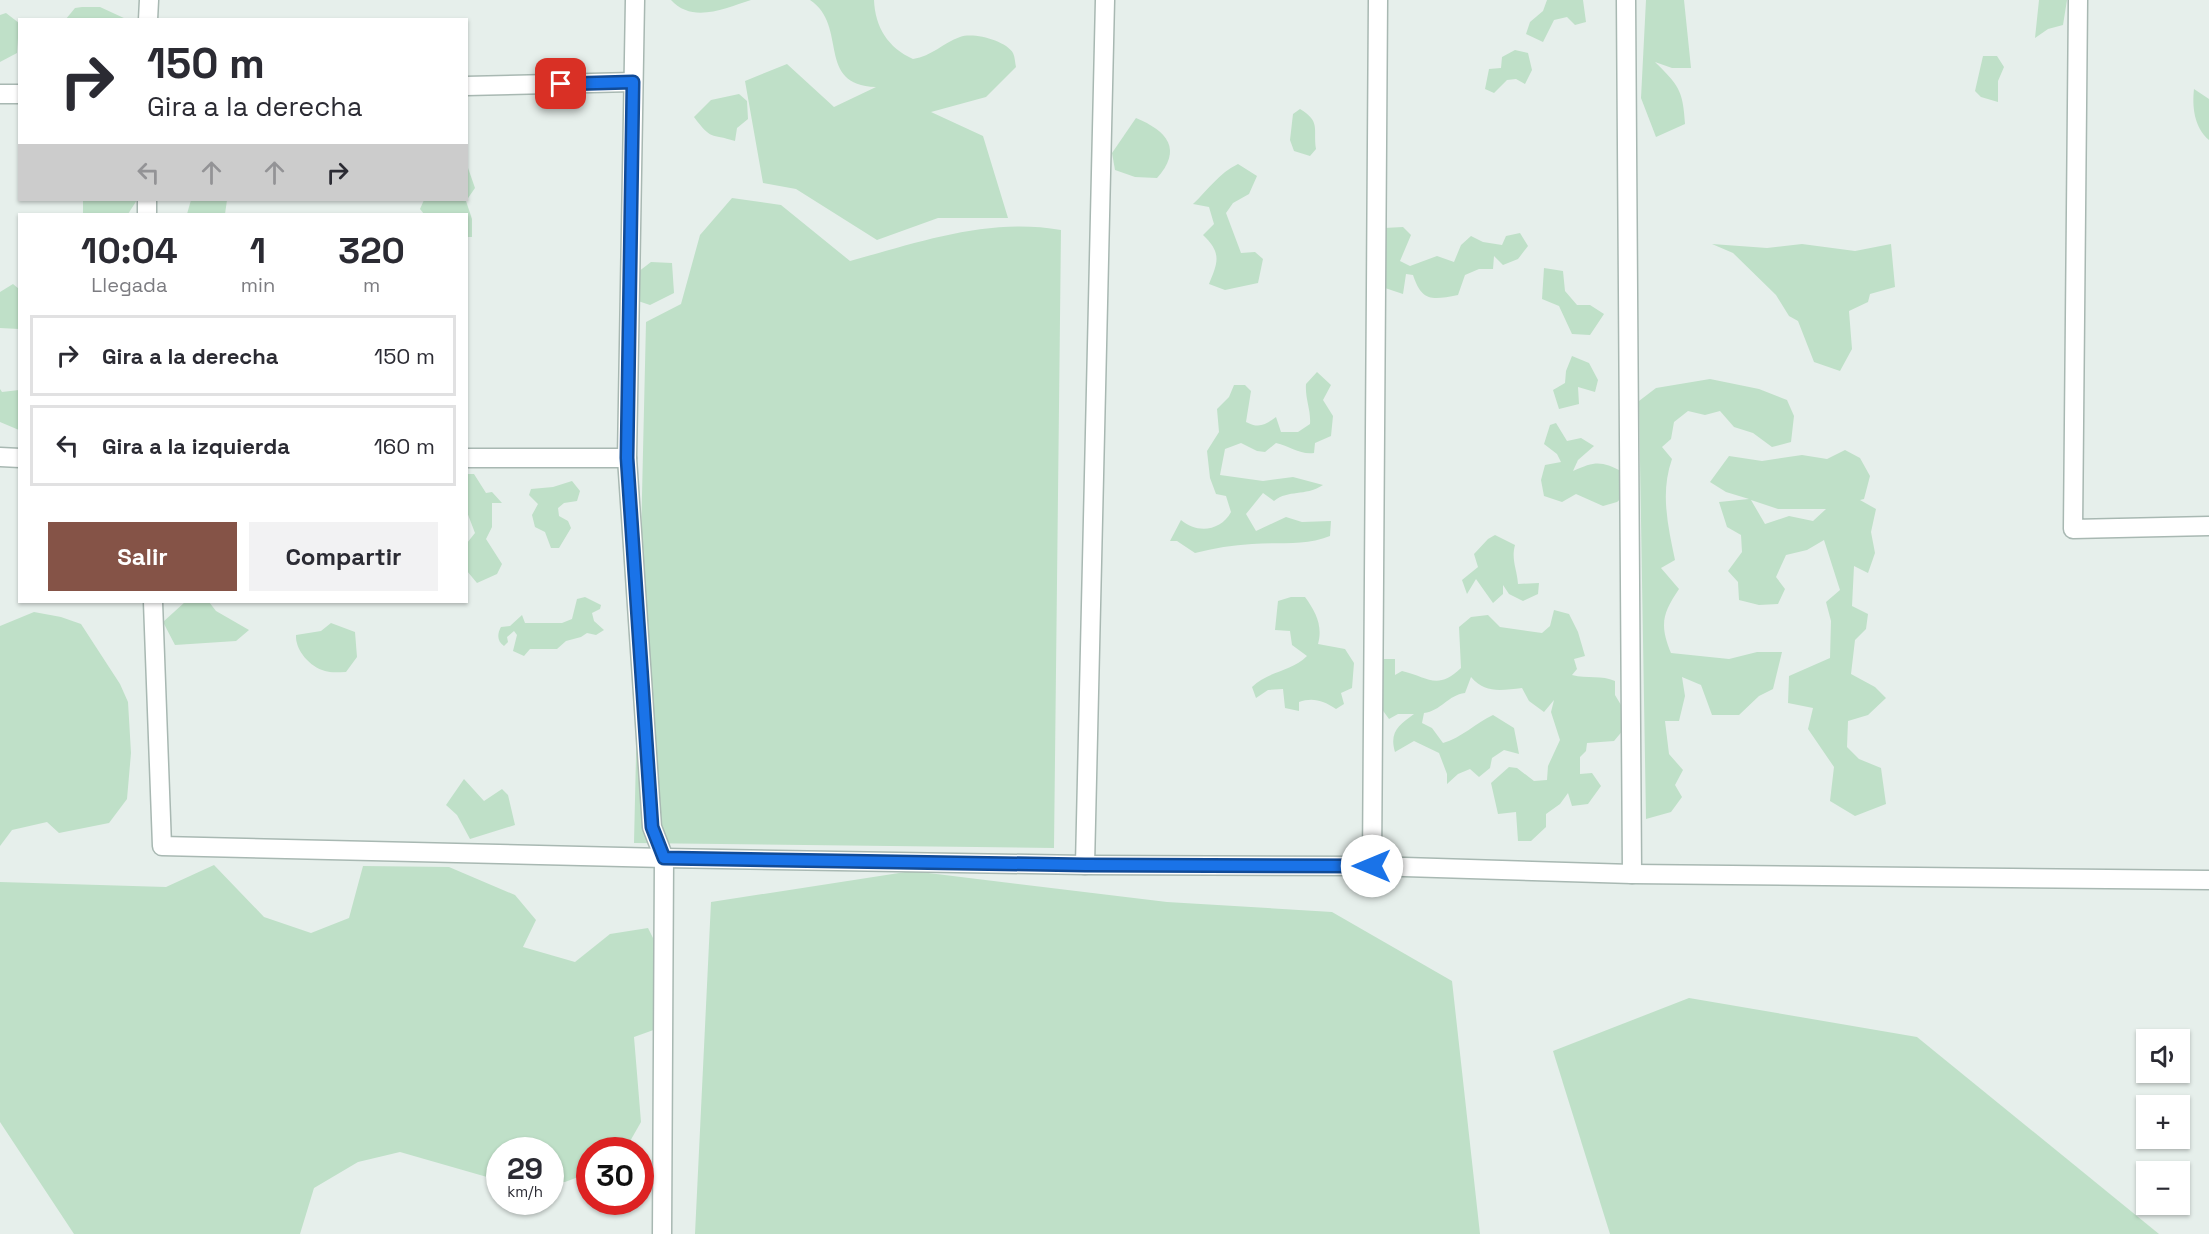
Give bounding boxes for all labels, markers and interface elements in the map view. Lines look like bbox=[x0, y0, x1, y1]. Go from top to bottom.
text: 150 m bbox=[147, 37, 265, 90]
icon: right bbox=[48, 42, 126, 120]
pin bbox=[535, 58, 586, 109]
icon: arrive bbox=[544, 67, 577, 100]
text: Gira a la derecha bbox=[147, 89, 362, 124]
icon: left bbox=[132, 156, 165, 189]
icon: ahead bbox=[195, 156, 228, 189]
icon: ahead bbox=[258, 156, 291, 189]
icon: right bbox=[321, 156, 354, 189]
text: 10:04 bbox=[81, 228, 178, 274]
text: 1 bbox=[250, 228, 266, 274]
text: 320 bbox=[338, 228, 405, 274]
text: Llegada bbox=[91, 272, 167, 298]
text: min bbox=[241, 272, 275, 298]
text: m bbox=[363, 272, 380, 298]
icon: right bbox=[51, 339, 84, 372]
text: Gira a la derecha bbox=[102, 342, 279, 370]
text: 150 m bbox=[374, 342, 435, 370]
icon: left bbox=[51, 429, 84, 462]
text: Gira a la izquierda bbox=[102, 432, 290, 460]
text: 160 m bbox=[374, 432, 435, 460]
button: Salir bbox=[48, 522, 237, 591]
button: Compartir bbox=[249, 522, 438, 591]
position arrow bbox=[1340, 834, 1404, 898]
map controls bbox=[2136, 1029, 2190, 1215]
button: sound bbox=[2136, 1029, 2190, 1083]
button: + bbox=[2136, 1095, 2190, 1149]
speed limit sign: 30 bbox=[576, 1137, 654, 1215]
text: 29 bbox=[507, 1149, 543, 1188]
button: − bbox=[2136, 1161, 2190, 1215]
text: km/h bbox=[507, 1182, 543, 1201]

